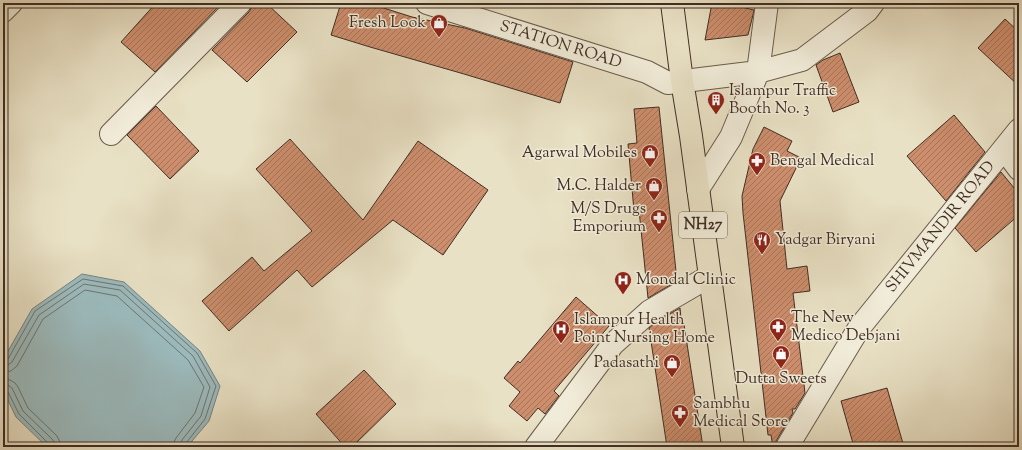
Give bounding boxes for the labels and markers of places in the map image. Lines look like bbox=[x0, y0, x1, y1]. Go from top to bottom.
place label: Fresh Look bbox=[349, 12, 426, 35]
shop icon: Fresh Look bbox=[429, 13, 449, 38]
place label: Islampur Traffic Booth No. 3 bbox=[729, 80, 836, 121]
building icon: Islampur Traffic Booth No. 3 bbox=[706, 90, 726, 115]
place label: Agarwal Mobiles bbox=[522, 142, 637, 165]
shop icon: Agarwal Mobiles bbox=[640, 143, 660, 168]
place label: Bengal Medical bbox=[770, 150, 875, 173]
pharmacy icon: Bengal Medical bbox=[747, 151, 767, 176]
place label: M.C. Halder bbox=[556, 175, 641, 198]
shop icon: M.C. Halder bbox=[644, 176, 664, 201]
place label: M/S Drugs Emporium bbox=[570, 198, 646, 239]
pharmacy icon: M/S Drugs Emporium bbox=[649, 208, 669, 233]
place label: Yadgar Biryani bbox=[775, 229, 876, 252]
restaurant icon: Yadgar Biryani bbox=[752, 230, 772, 255]
place label: Mondal Clinic bbox=[636, 269, 736, 292]
hospital icon: Mondal Clinic bbox=[613, 270, 633, 295]
place label: The New Medico Debjani bbox=[791, 307, 901, 348]
place label: Islampur Health Point Nursing Home bbox=[574, 309, 715, 350]
pharmacy icon: The New Medico Debjani bbox=[768, 317, 788, 342]
hospital icon: Islampur Health Point Nursing Home bbox=[551, 319, 571, 344]
shop icon: Dutta Sweets bbox=[771, 344, 791, 369]
place label: Padasathi bbox=[594, 352, 659, 375]
shop icon: Padasathi bbox=[662, 353, 682, 378]
place label: Dutta Sweets bbox=[735, 368, 827, 391]
place label: Sambhu Medical Store bbox=[693, 393, 788, 434]
pharmacy icon: Sambhu Medical Store bbox=[670, 403, 690, 428]

